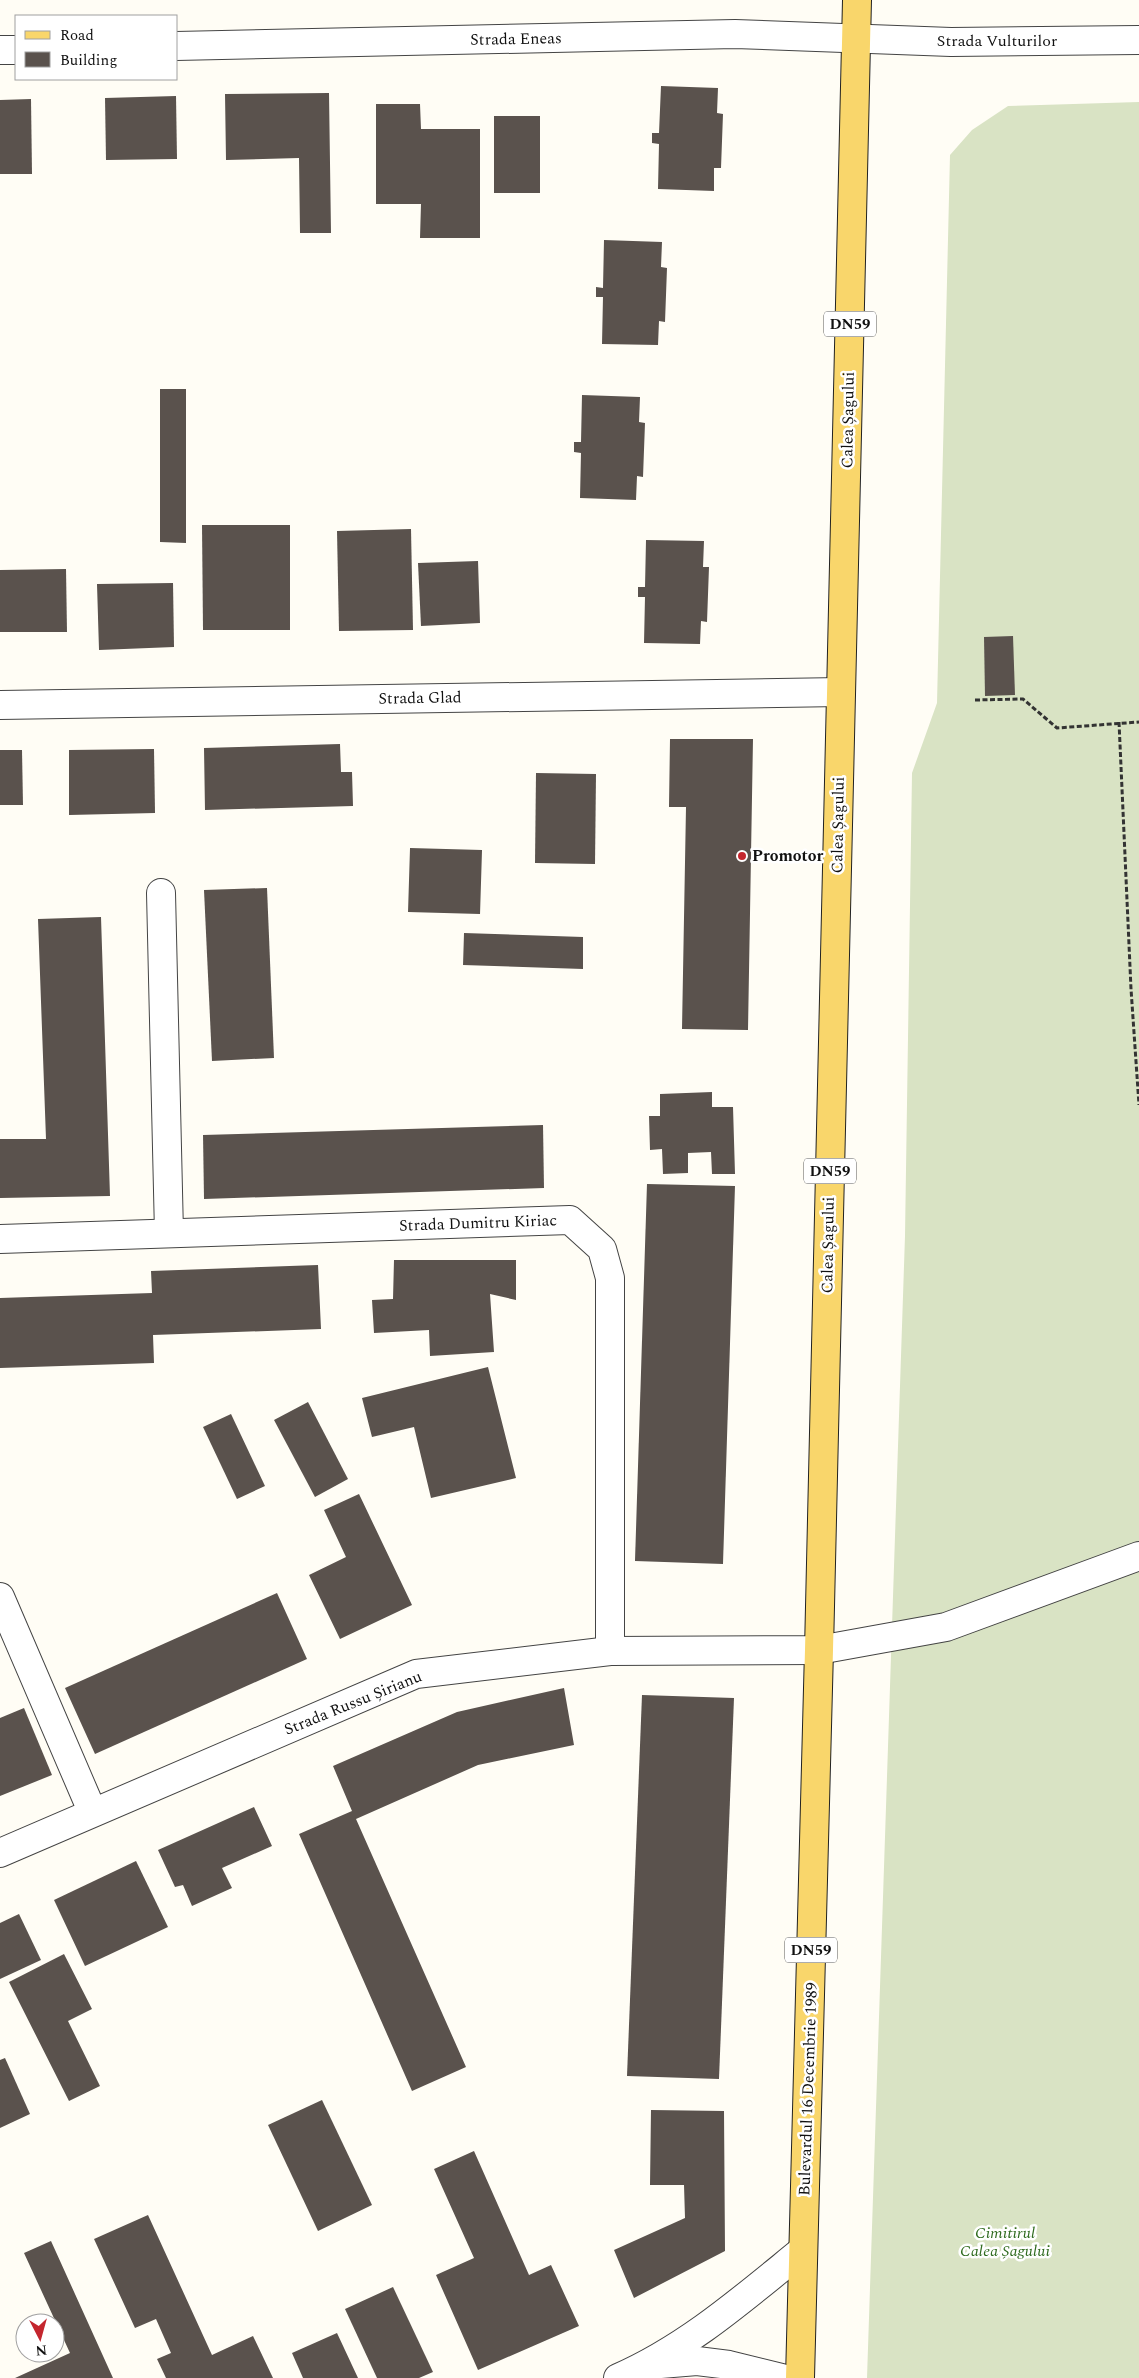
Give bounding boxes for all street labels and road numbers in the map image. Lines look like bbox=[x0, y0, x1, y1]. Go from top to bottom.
street label: Strada Eneas bbox=[470, 26, 562, 52]
street label: Strada Vulturilor bbox=[937, 29, 1057, 53]
road number: DN59 bbox=[824, 312, 876, 336]
street label: Calea Șagului bbox=[835, 371, 861, 469]
street label: Strada Glad bbox=[378, 685, 462, 711]
street label: Calea Șagului bbox=[825, 776, 851, 874]
road number: DN59 bbox=[804, 1158, 856, 1184]
street label: Calea Șagului bbox=[815, 1196, 841, 1294]
street label: Strada Dumitru Kiriac bbox=[399, 1208, 557, 1238]
street label: Strada Russu Șirianu bbox=[280, 1664, 426, 1742]
road number: DN59 bbox=[785, 1938, 837, 1962]
street label: Bulevardul 16 Decembrie 1989 bbox=[792, 1982, 824, 2196]

